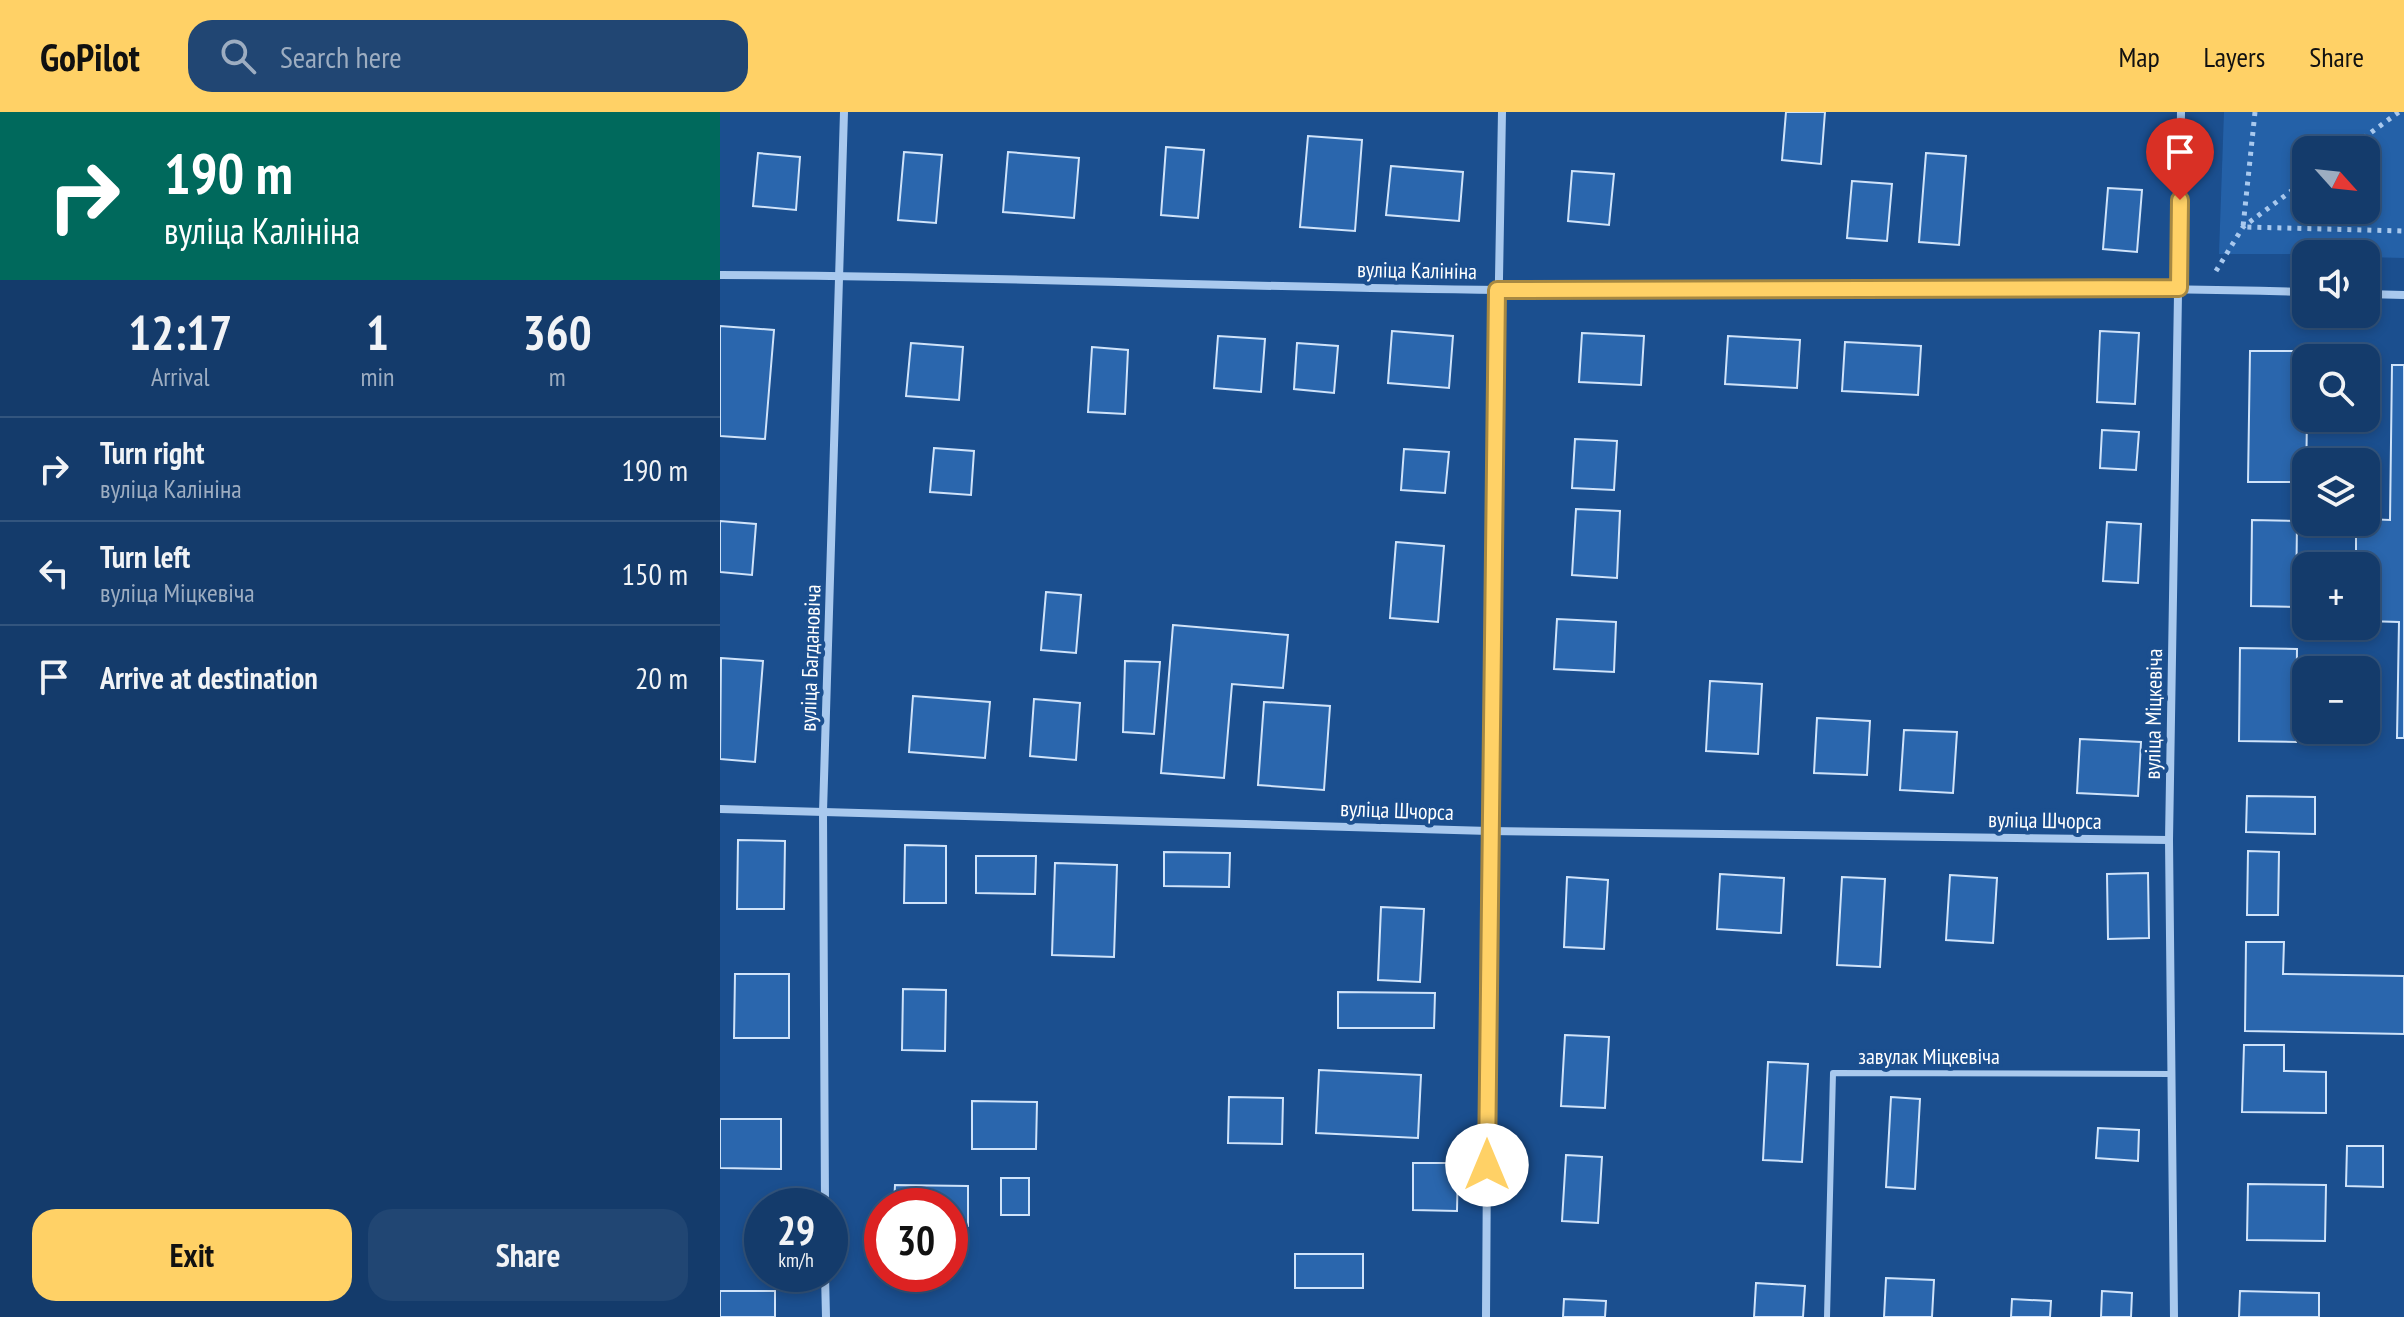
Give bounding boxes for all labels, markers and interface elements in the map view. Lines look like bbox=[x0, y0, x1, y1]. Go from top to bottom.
search box bbox=[188, 20, 748, 92]
text: GoPilot bbox=[40, 32, 140, 81]
icon: search bbox=[216, 34, 260, 78]
text: Search here bbox=[280, 37, 402, 76]
text: Map bbox=[2118, 38, 2160, 75]
text: Layers bbox=[2204, 38, 2265, 75]
text: Share bbox=[2309, 38, 2364, 75]
pin bbox=[2146, 118, 2214, 200]
icon: arrive bbox=[2158, 130, 2202, 174]
north arrow bbox=[2292, 136, 2380, 224]
map controls bbox=[2292, 136, 2380, 744]
text: 190 m bbox=[164, 137, 293, 209]
icon: right bbox=[32, 144, 136, 248]
text: вуліца Калініна bbox=[164, 207, 360, 254]
button: sound bbox=[2292, 240, 2380, 328]
street label: вуліца Калініна bbox=[1357, 255, 1477, 285]
text: 12:17 bbox=[128, 301, 232, 363]
text: 1 bbox=[366, 301, 389, 363]
text: 360 bbox=[523, 301, 592, 363]
button: search bbox=[2292, 344, 2380, 432]
text: Arrival bbox=[151, 360, 210, 393]
text: min bbox=[360, 360, 394, 393]
text: m bbox=[549, 360, 566, 393]
text: Turn right bbox=[100, 433, 204, 472]
icon: right bbox=[32, 447, 76, 491]
button: layers bbox=[2292, 448, 2380, 536]
text: 190 m bbox=[622, 450, 688, 489]
text: вуліца Калініна bbox=[100, 472, 242, 505]
text: Turn left bbox=[100, 537, 190, 576]
icon: left bbox=[32, 551, 76, 595]
button: + bbox=[2292, 552, 2380, 640]
text: 150 m bbox=[622, 554, 688, 593]
text: вуліца Міцкевіча bbox=[100, 576, 255, 609]
street label: вуліца Багдановіча bbox=[793, 584, 827, 732]
street label: вуліца Міцкевіча bbox=[2138, 648, 2168, 780]
icon: arrive bbox=[32, 655, 76, 699]
button: − bbox=[2292, 656, 2380, 744]
text: Arrive at destination bbox=[100, 658, 318, 697]
text: 20 m bbox=[635, 658, 688, 697]
street label: вуліца Шчорса bbox=[1340, 794, 1454, 826]
street label: вуліца Шчорса bbox=[1988, 805, 2102, 835]
street label: завулак Міцкевіча bbox=[1858, 1042, 2000, 1070]
position arrow bbox=[1445, 1123, 1529, 1207]
speed limit sign: 30 bbox=[864, 1188, 968, 1292]
text: 29 bbox=[777, 1204, 815, 1256]
button: Exit bbox=[32, 1209, 352, 1301]
button: Share bbox=[368, 1209, 688, 1301]
text: km/h bbox=[778, 1247, 814, 1273]

